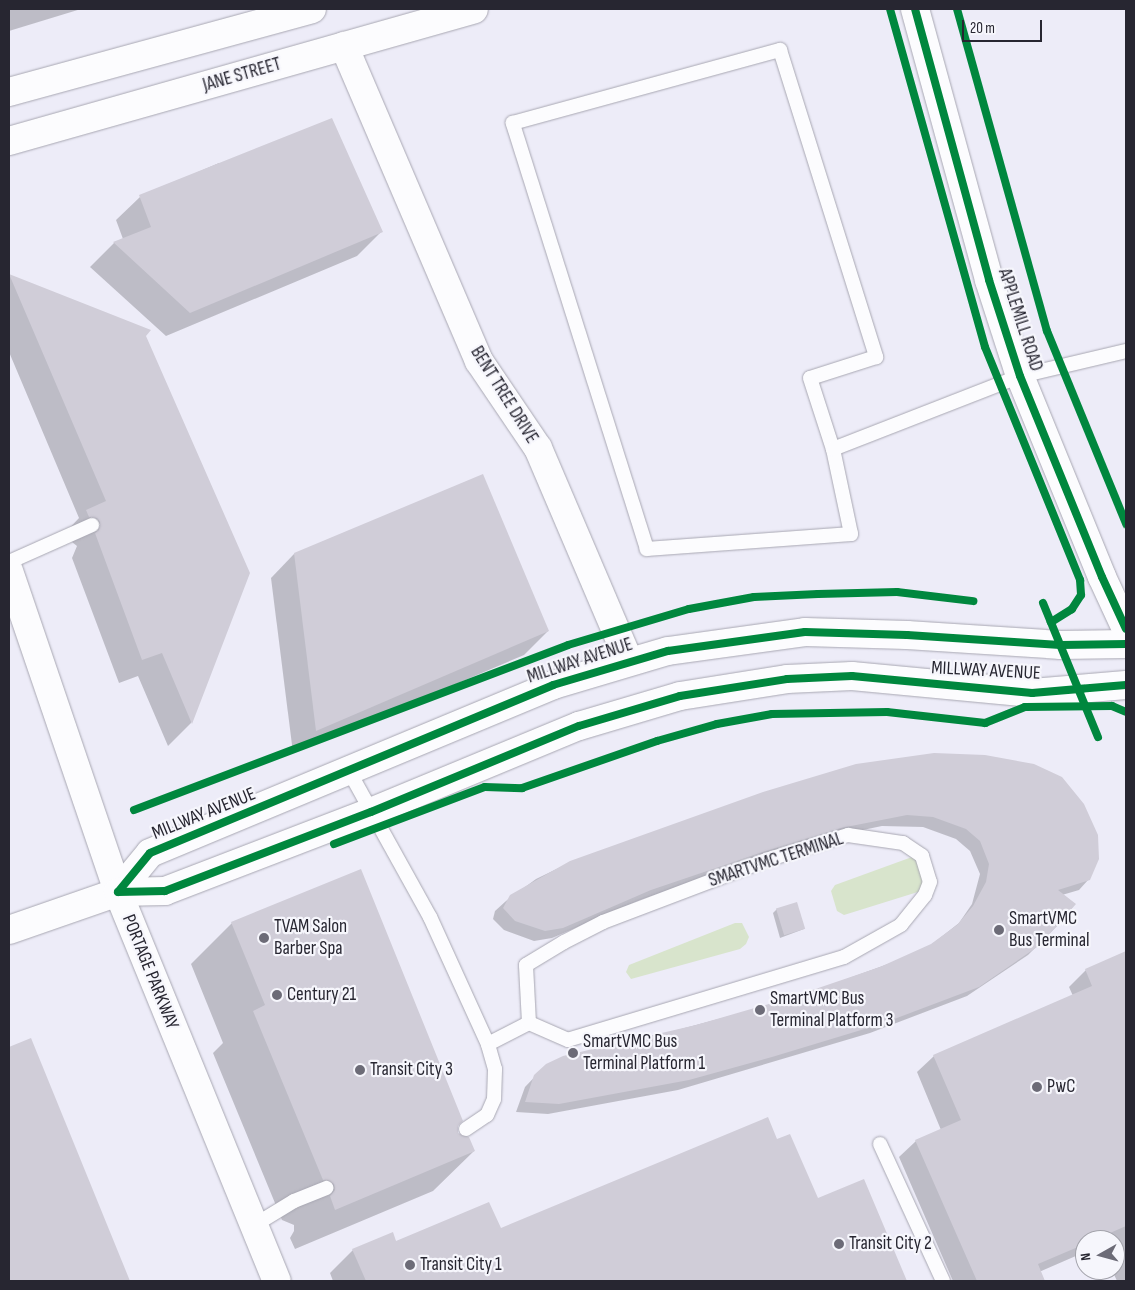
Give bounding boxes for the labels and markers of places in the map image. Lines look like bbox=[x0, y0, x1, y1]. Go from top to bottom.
place label: SmartVMC Bus Terminal bbox=[1009, 908, 1090, 952]
place label: TVAM Salon Barber Spa bbox=[274, 916, 347, 960]
marker: SmartVMC Bus Terminal bbox=[993, 924, 1005, 936]
marker: TVAM Salon Barber Spa bbox=[258, 932, 270, 944]
place label: Century 21 bbox=[287, 984, 356, 1006]
place label: SmartVMC Bus Terminal Platform 3 bbox=[770, 988, 894, 1032]
marker: Century 21 bbox=[271, 989, 283, 1001]
marker: SmartVMC Bus Terminal Platform 3 bbox=[754, 1004, 766, 1016]
place label: SmartVMC Bus Terminal Platform 1 bbox=[583, 1031, 705, 1075]
marker: SmartVMC Bus Terminal Platform 1 bbox=[567, 1047, 579, 1059]
place label: Transit City 3 bbox=[370, 1059, 453, 1081]
marker: Transit City 3 bbox=[354, 1064, 366, 1076]
place label: PwC bbox=[1047, 1076, 1075, 1098]
marker: PwC bbox=[1031, 1081, 1043, 1093]
place label: Transit City 2 bbox=[849, 1233, 932, 1255]
marker: Transit City 2 bbox=[833, 1238, 845, 1250]
place label: Transit City 1 bbox=[420, 1254, 502, 1276]
marker: Transit City 1 bbox=[404, 1259, 416, 1271]

